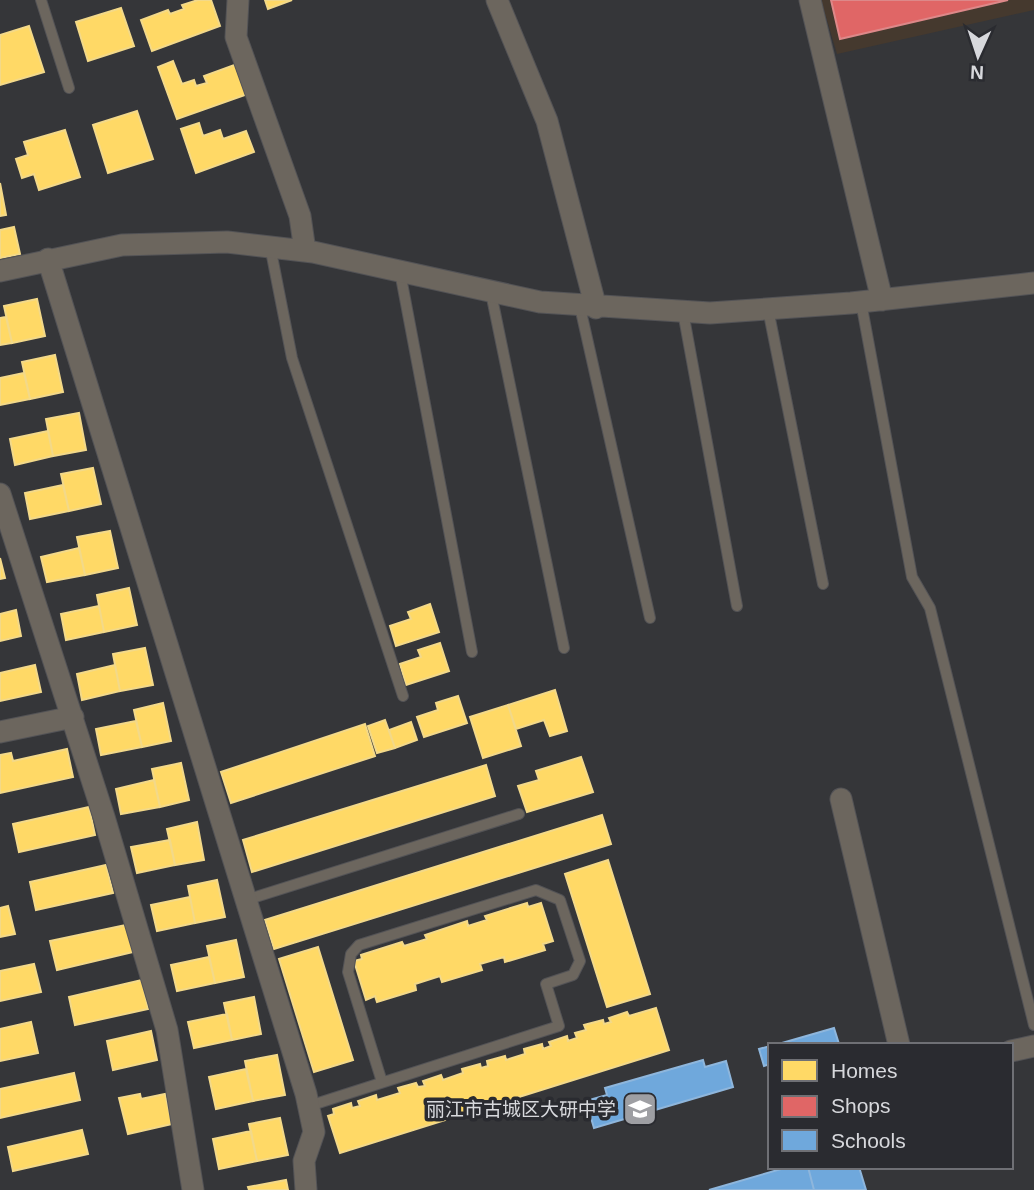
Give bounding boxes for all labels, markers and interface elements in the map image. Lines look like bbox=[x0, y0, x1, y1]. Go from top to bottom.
north arrow bbox=[943, 21, 1013, 91]
text: N bbox=[970, 62, 985, 83]
legend bbox=[768, 1043, 1013, 1169]
text: Homes bbox=[831, 1059, 898, 1082]
school or university icon: 丽江市古城区大研中学 bbox=[621, 1090, 659, 1128]
text: Shops bbox=[831, 1094, 891, 1117]
place label: 丽江市古城区大研中学 bbox=[426, 1099, 616, 1120]
text: Schools bbox=[831, 1129, 906, 1152]

